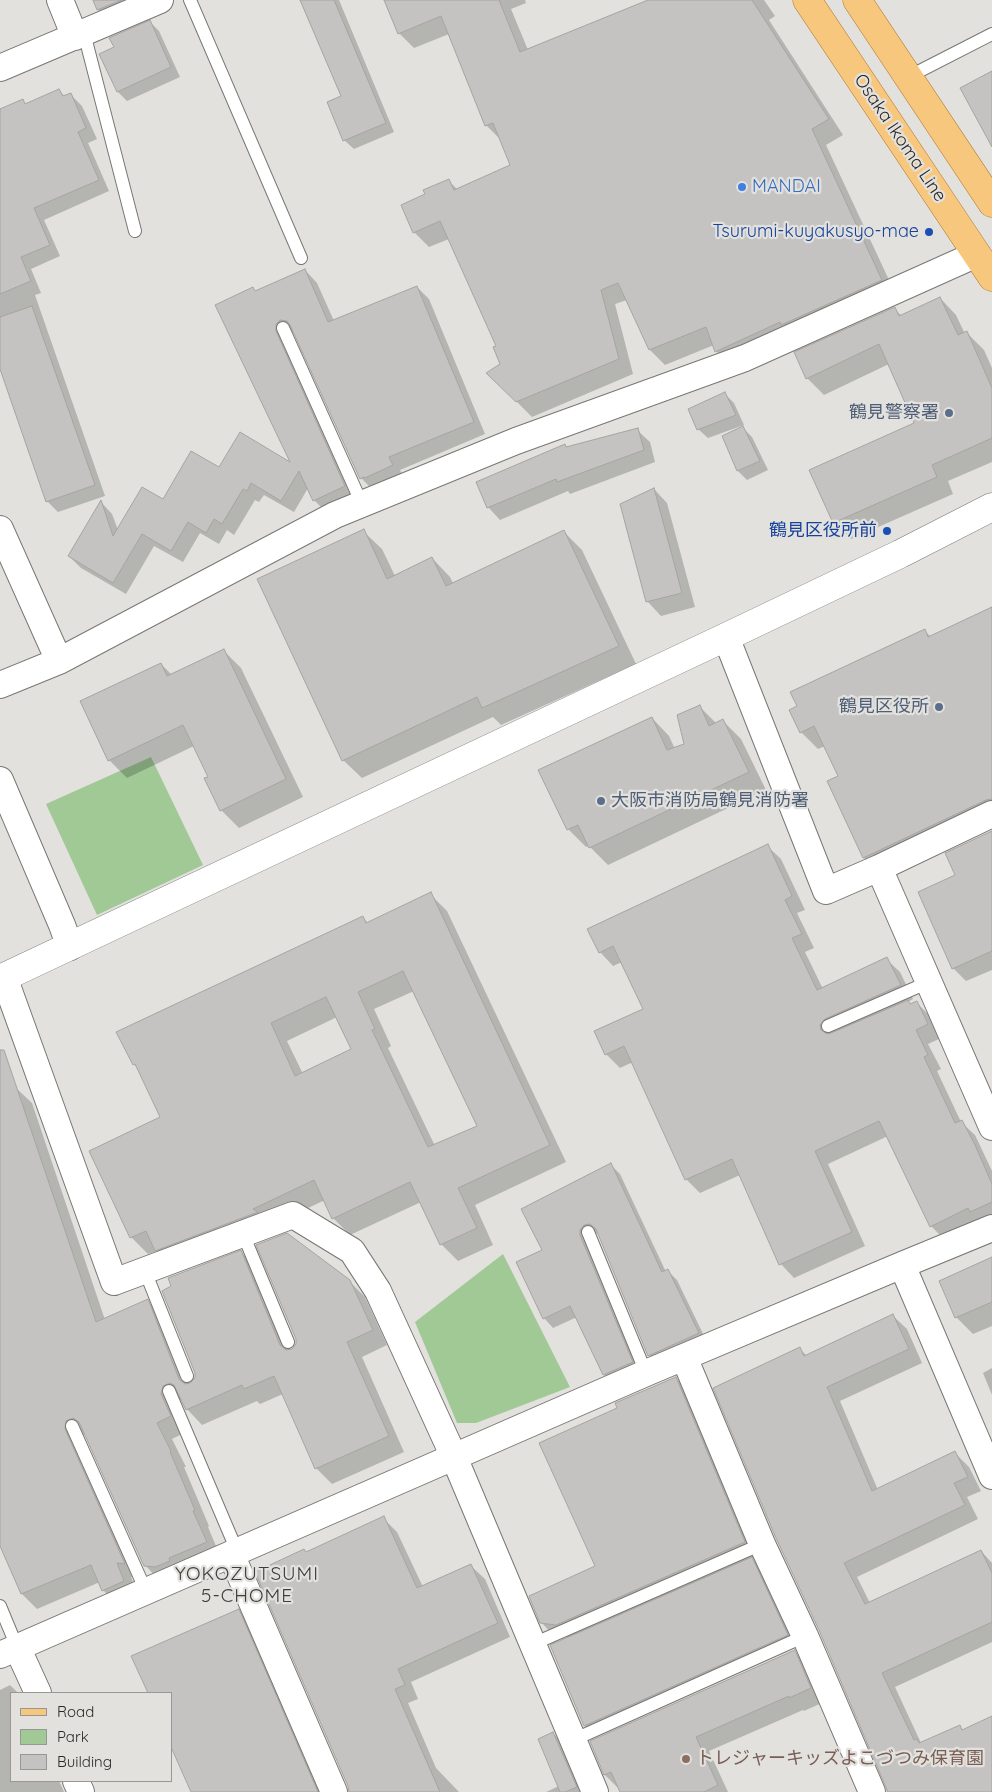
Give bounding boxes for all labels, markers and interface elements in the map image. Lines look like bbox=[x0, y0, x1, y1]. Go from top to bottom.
street label: Osaka Ikoma Line bbox=[849, 70, 951, 206]
place label: MANDAI bbox=[752, 176, 821, 198]
marker: MANDAI bbox=[736, 181, 748, 193]
place label: Tsurumi-kuyakusyo-mae bbox=[712, 221, 919, 243]
marker: Tsurumi-kuyakusyo-mae bbox=[923, 226, 935, 238]
place label: 鶴見警察署 bbox=[849, 402, 939, 424]
marker: 鶴見警察署 bbox=[943, 407, 955, 419]
place label: 鶴見区役所前 bbox=[769, 520, 877, 542]
marker: 鶴見区役所前 bbox=[881, 525, 893, 537]
place label: 鶴見区役所 bbox=[839, 696, 929, 718]
marker: 鶴見区役所 bbox=[933, 701, 945, 713]
place label: 大阪市消防局鶴見消防署 bbox=[611, 790, 809, 812]
marker: 大阪市消防局鶴見消防署 bbox=[595, 795, 607, 807]
district label: YOKOZUTSUMI 5-CHOME bbox=[174, 1563, 320, 1607]
legend bbox=[10, 1692, 172, 1782]
text: Road bbox=[57, 1702, 94, 1721]
text: Park bbox=[57, 1727, 89, 1746]
place label: トレジャーキッズよこづつみ保育園 bbox=[696, 1748, 984, 1770]
text: Building bbox=[57, 1752, 112, 1771]
marker: トレジャーキッズよこづつみ保育園 bbox=[680, 1753, 692, 1765]

